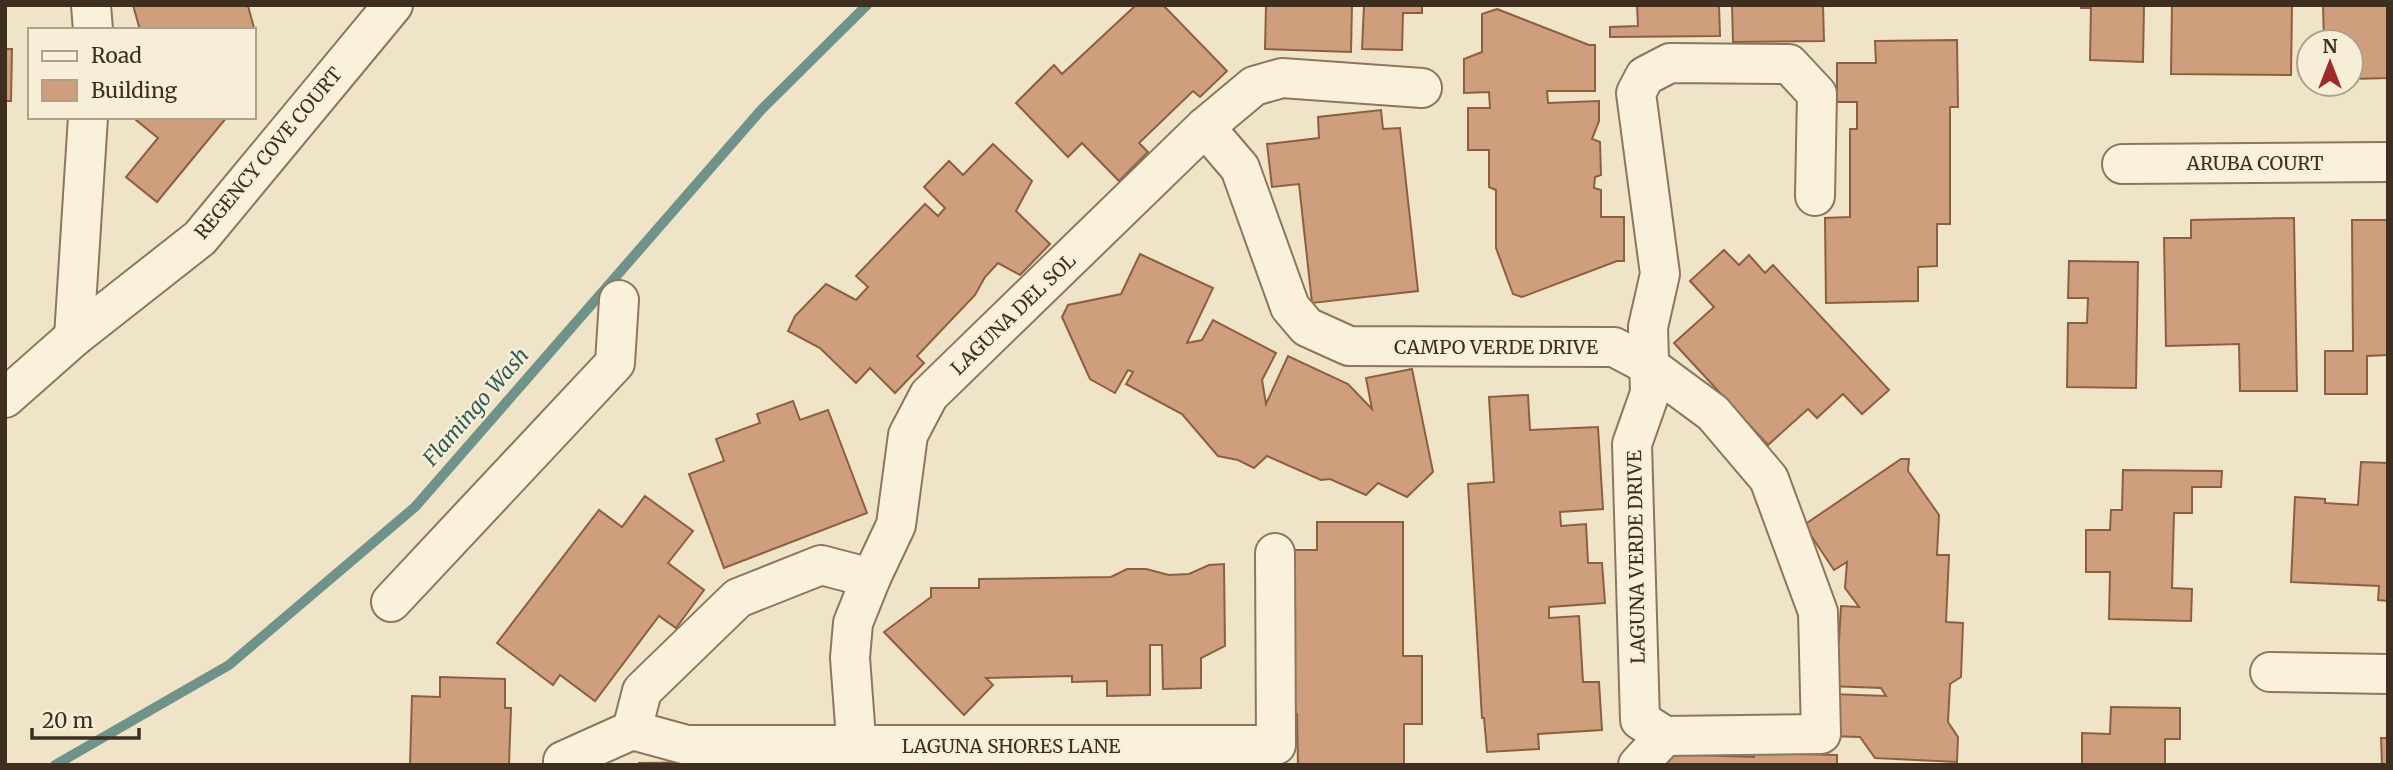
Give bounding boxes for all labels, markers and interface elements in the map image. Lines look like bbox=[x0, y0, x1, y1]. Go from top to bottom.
legend bbox=[28, 28, 256, 119]
north arrow bbox=[2295, 28, 2365, 98]
text: N bbox=[2322, 34, 2338, 58]
text: Road bbox=[91, 42, 142, 69]
street label: REGENCY COVE COURT bbox=[189, 62, 347, 244]
text: Building bbox=[91, 77, 178, 104]
street label: ARUBA COURT bbox=[2186, 151, 2323, 175]
street label: LAGUNA DEL SOL bbox=[946, 248, 1081, 380]
street label: CAMPO VERDE DRIVE bbox=[1394, 335, 1598, 359]
water label: Flamingo Wash bbox=[416, 342, 534, 472]
street label: LAGUNA VERDE DRIVE bbox=[1622, 450, 1650, 664]
scale bar bbox=[32, 696, 138, 740]
text: 20 m bbox=[42, 707, 94, 734]
street label: LAGUNA SHORES LANE bbox=[902, 734, 1120, 758]

